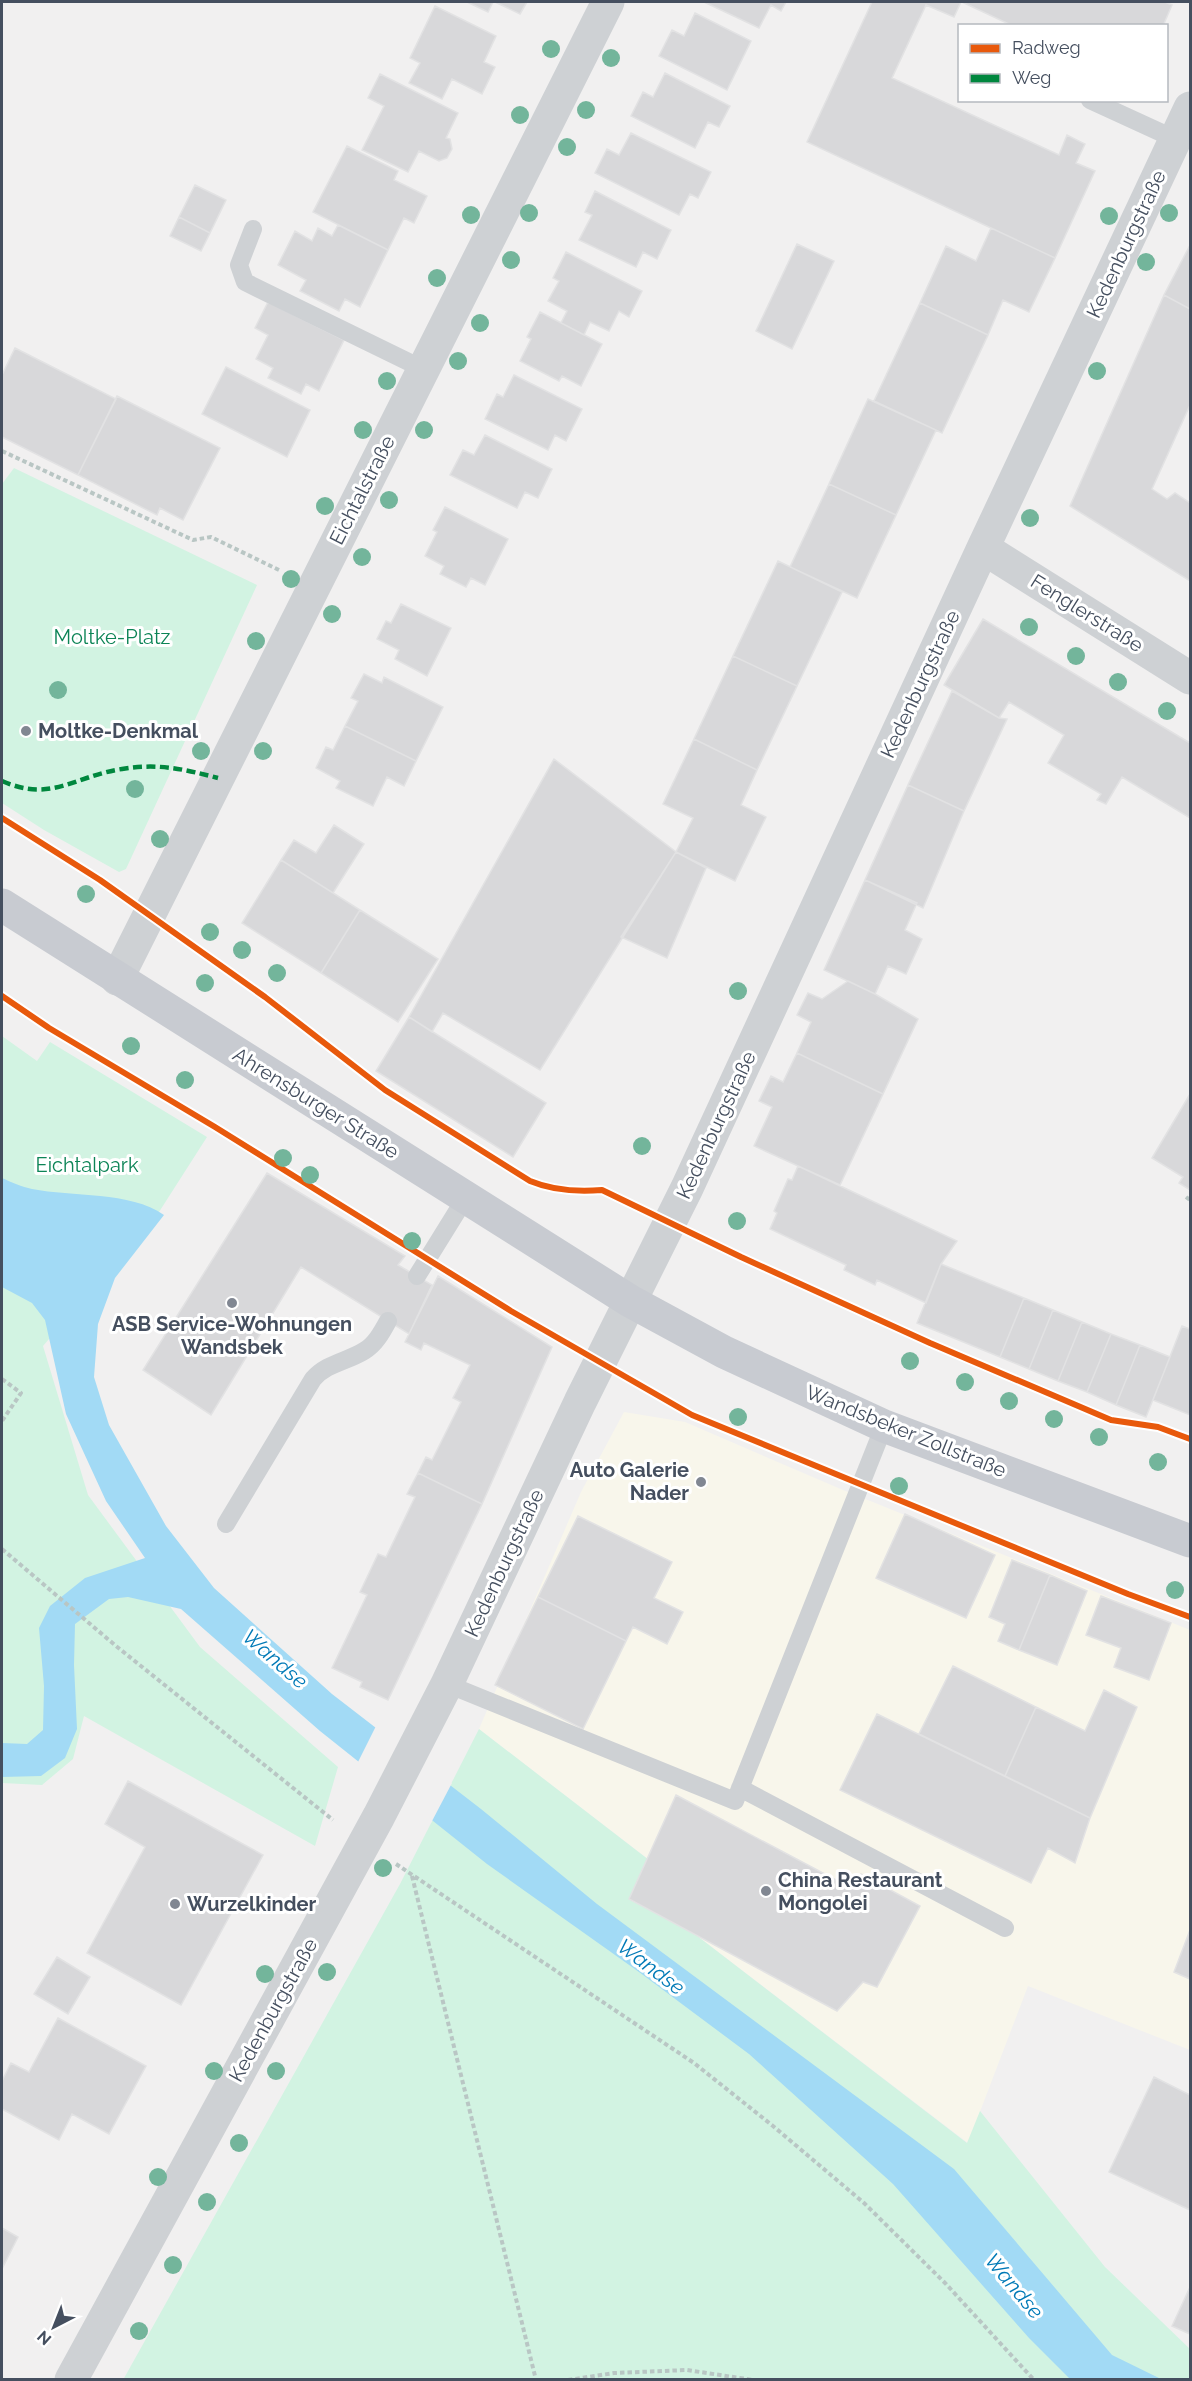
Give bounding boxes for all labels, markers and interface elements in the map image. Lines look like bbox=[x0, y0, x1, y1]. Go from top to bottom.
legend bbox=[958, 24, 1168, 102]
text: Radweg bbox=[1012, 37, 1081, 58]
text: Weg bbox=[1012, 67, 1051, 88]
street label: Kedenburgstraße bbox=[1081, 166, 1171, 322]
street label: Eichtalstraße bbox=[324, 431, 400, 549]
street label: Fenglerstraße bbox=[1026, 569, 1148, 657]
street label: Kedenburgstraße bbox=[875, 606, 965, 762]
park label: Moltke-Platz bbox=[54, 625, 171, 649]
place label: Moltke-Denkmal bbox=[38, 719, 199, 743]
marker: Moltke-Denkmal bbox=[19, 724, 33, 738]
street label: Ahrensburger Straße bbox=[229, 1042, 404, 1164]
street label: Kedenburgstraße bbox=[671, 1047, 761, 1203]
park label: Eichtalpark bbox=[36, 1153, 139, 1177]
marker: ASB Service-Wohnungen Wandsbek bbox=[225, 1296, 239, 1310]
place label: ASB Service-Wohnungen Wandsbek bbox=[112, 1312, 352, 1359]
street label: Wandsbeker Zollstraße bbox=[802, 1380, 1010, 1482]
place label: Auto Galerie Nader bbox=[570, 1458, 689, 1505]
marker: Auto Galerie Nader bbox=[694, 1475, 708, 1489]
street label: Kedenburgstraße bbox=[459, 1485, 549, 1641]
water label: Wandse bbox=[238, 1624, 313, 1694]
place label: China Restaurant Mongolei bbox=[778, 1868, 943, 1915]
marker: China Restaurant Mongolei bbox=[759, 1884, 773, 1898]
place label: Wurzelkinder bbox=[187, 1892, 317, 1916]
marker: Wurzelkinder bbox=[168, 1897, 182, 1911]
water label: Wandse bbox=[613, 1933, 690, 2000]
street label: Kedenburgstraße bbox=[224, 1934, 322, 2086]
water label: Wandse bbox=[980, 2248, 1049, 2323]
north arrow bbox=[24, 2297, 84, 2357]
text: N bbox=[33, 2327, 55, 2349]

